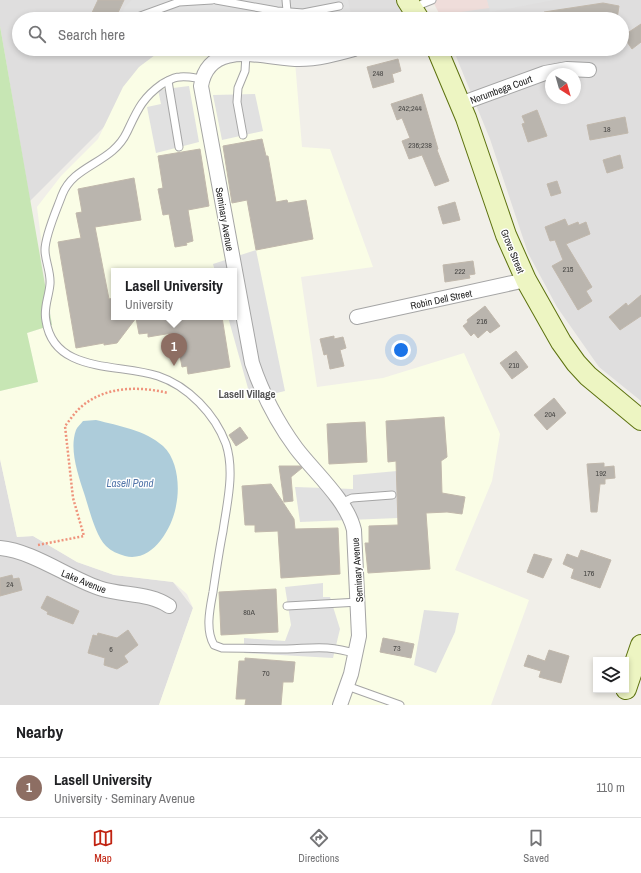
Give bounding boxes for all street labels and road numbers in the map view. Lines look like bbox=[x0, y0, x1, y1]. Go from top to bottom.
street label: Norumbega Court bbox=[468, 72, 535, 107]
street label: Seminary Avenue bbox=[212, 186, 237, 252]
street label: Grove Street bbox=[498, 227, 528, 276]
street label: Robin Dell Street bbox=[409, 286, 474, 312]
street label: Seminary Avenue bbox=[349, 537, 366, 603]
street label: Lake Avenue bbox=[59, 567, 109, 597]

